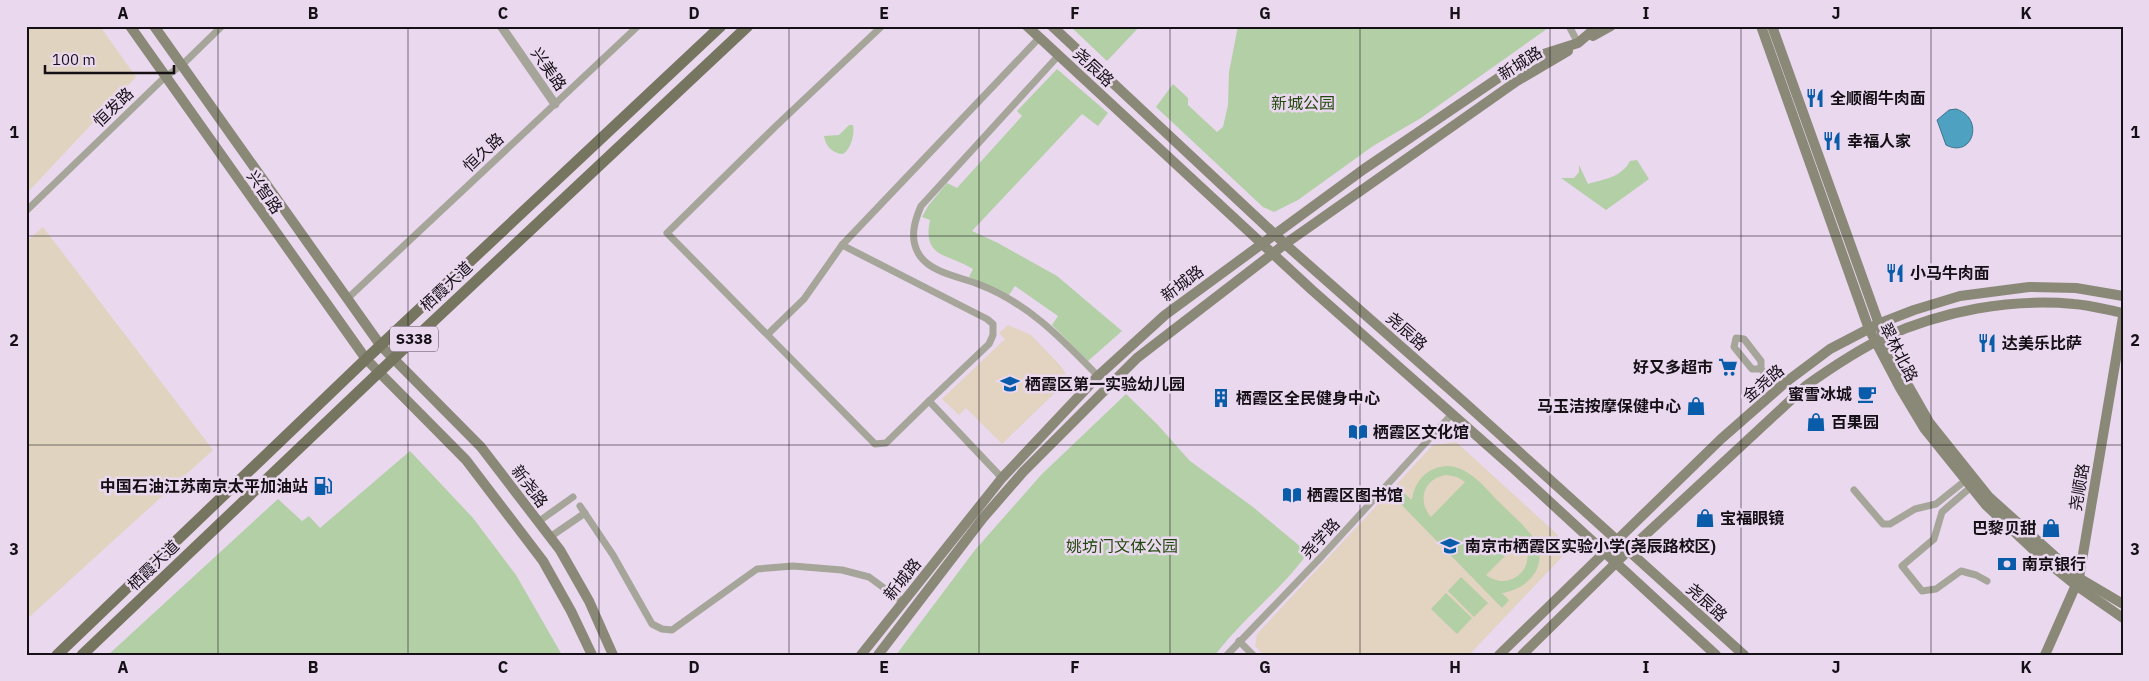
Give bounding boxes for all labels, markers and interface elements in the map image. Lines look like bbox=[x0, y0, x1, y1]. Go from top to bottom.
text: A bbox=[118, 3, 129, 23]
text: B bbox=[308, 3, 319, 23]
text: C bbox=[498, 3, 508, 23]
text: D bbox=[688, 3, 700, 23]
text: E bbox=[879, 3, 889, 23]
text: F bbox=[1070, 3, 1080, 23]
text: G bbox=[1259, 3, 1271, 23]
text: H bbox=[1449, 3, 1461, 23]
text: I bbox=[1643, 3, 1650, 23]
text: J bbox=[1832, 3, 1840, 23]
text: K bbox=[2020, 3, 2032, 23]
scale bar bbox=[45, 42, 174, 74]
street label: 新城路 bbox=[1494, 42, 1546, 84]
street label: 尧辰路 bbox=[1070, 43, 1118, 91]
street label: 兴美路 bbox=[527, 44, 571, 94]
text: 100 m bbox=[52, 50, 96, 69]
street label: 恒发路 bbox=[89, 83, 137, 131]
restaurant icon: 全顺阁牛肉面 bbox=[1804, 87, 1826, 109]
place label: 全顺阁牛肉面 bbox=[1830, 88, 1926, 108]
park label: 新城公园 bbox=[1271, 93, 1335, 113]
text: 1 bbox=[9, 122, 19, 142]
text: 1 bbox=[2130, 122, 2140, 142]
street label: 恒久路 bbox=[459, 128, 507, 176]
restaurant icon: 幸福人家 bbox=[1821, 130, 1843, 152]
place label: 幸福人家 bbox=[1847, 131, 1911, 151]
street label: 兴智路 bbox=[243, 167, 287, 217]
street label: 栖霞大道 bbox=[416, 257, 476, 315]
street label: 新城路 bbox=[1157, 261, 1207, 305]
restaurant icon: 小马牛肉面 bbox=[1884, 262, 1906, 284]
place label: 小马牛肉面 bbox=[1910, 263, 1990, 283]
street label: 尧辰路 bbox=[1382, 308, 1432, 354]
street label: 翠林北路 bbox=[1876, 319, 1922, 385]
road number: S338 bbox=[390, 326, 438, 352]
text: 2 bbox=[9, 330, 19, 350]
text: 2 bbox=[2130, 330, 2140, 350]
restaurant icon: 达美乐比萨 bbox=[1976, 332, 1998, 354]
place label: 达美乐比萨 bbox=[2002, 333, 2082, 353]
supermarket icon: 好又多超市 bbox=[1717, 356, 1739, 378]
place label: 好又多超市 bbox=[1633, 357, 1713, 377]
street label: 金尧路 bbox=[1738, 360, 1788, 406]
school or university icon: 栖霞区第一实验幼儿园 bbox=[999, 373, 1021, 395]
place label: 栖霞区第一实验幼儿园 bbox=[1025, 374, 1185, 394]
cafe icon: 蜜雪冰城 bbox=[1856, 383, 1878, 405]
place label: 蜜雪冰城 bbox=[1788, 384, 1852, 404]
building icon: 栖霞区全民健身中心 bbox=[1210, 387, 1232, 409]
place label: 栖霞区全民健身中心 bbox=[1236, 388, 1380, 408]
shop icon: 马玉洁按摩保健中心 bbox=[1685, 395, 1707, 417]
place label: 马玉洁按摩保健中心 bbox=[1537, 396, 1681, 416]
shop icon: 百果园 bbox=[1805, 411, 1827, 433]
place label: 百果园 bbox=[1831, 412, 1879, 432]
library icon: 栖霞区文化馆 bbox=[1347, 421, 1369, 443]
place label: 栖霞区文化馆 bbox=[1373, 422, 1469, 442]
street label: 新尧路 bbox=[508, 461, 552, 511]
street label: 尧顺路 bbox=[2065, 462, 2093, 512]
fuel station icon: 中国石油江苏南京太平加油站 bbox=[312, 475, 334, 497]
place label: 中国石油江苏南京太平加油站 bbox=[100, 476, 308, 496]
library icon: 栖霞区图书馆 bbox=[1281, 484, 1303, 506]
place label: 栖霞区图书馆 bbox=[1307, 485, 1403, 505]
shop icon: 宝福眼镜 bbox=[1694, 507, 1716, 529]
place label: 宝福眼镜 bbox=[1720, 508, 1784, 528]
street label: 尧学路 bbox=[1296, 514, 1344, 562]
shop icon: 巴黎贝甜 bbox=[2040, 517, 2062, 539]
place label: 巴黎贝甜 bbox=[1972, 518, 2036, 538]
school or university icon: 南京市栖霞区实验小学(尧辰路校区) bbox=[1439, 535, 1461, 557]
street label: 栖霞大道 bbox=[123, 536, 183, 594]
park label: 姚坊门文体公园 bbox=[1066, 536, 1178, 556]
place label: 南京市栖霞区实验小学(尧辰路校区) bbox=[1465, 536, 1716, 556]
text: 3 bbox=[9, 539, 19, 559]
text: 3 bbox=[2130, 539, 2140, 559]
bank icon: 南京银行 bbox=[1996, 553, 2018, 575]
street label: 新城路 bbox=[879, 554, 925, 604]
place label: 南京银行 bbox=[2022, 554, 2086, 574]
street label: 尧辰路 bbox=[1682, 579, 1732, 625]
text: A bbox=[118, 657, 129, 677]
text: B bbox=[308, 657, 319, 677]
text: C bbox=[498, 657, 508, 677]
text: D bbox=[688, 657, 700, 677]
text: E bbox=[879, 657, 889, 677]
text: F bbox=[1070, 657, 1080, 677]
text: G bbox=[1259, 657, 1271, 677]
text: H bbox=[1449, 657, 1461, 677]
text: I bbox=[1643, 657, 1650, 677]
text: J bbox=[1832, 657, 1840, 677]
text: K bbox=[2020, 657, 2032, 677]

